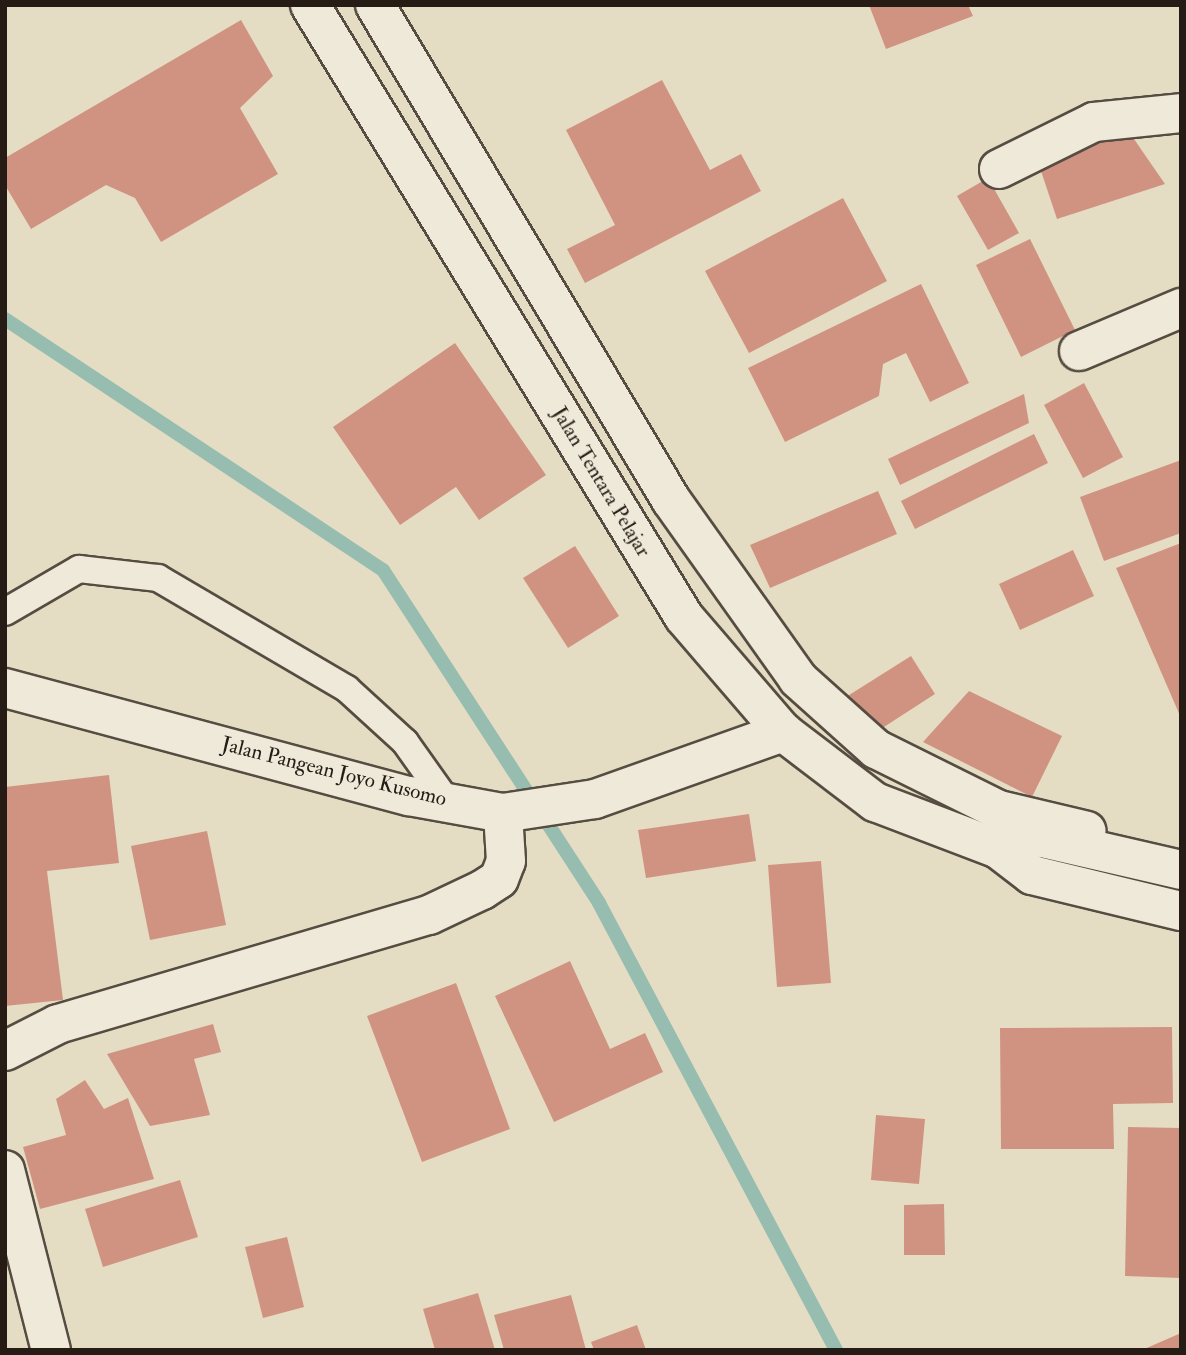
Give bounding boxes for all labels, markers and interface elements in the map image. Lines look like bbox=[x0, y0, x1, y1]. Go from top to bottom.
street label: Jalan Tentara Pelajar bbox=[546, 402, 656, 562]
street label: Jalan Pangean Joyo Kusomo bbox=[219, 732, 449, 812]

